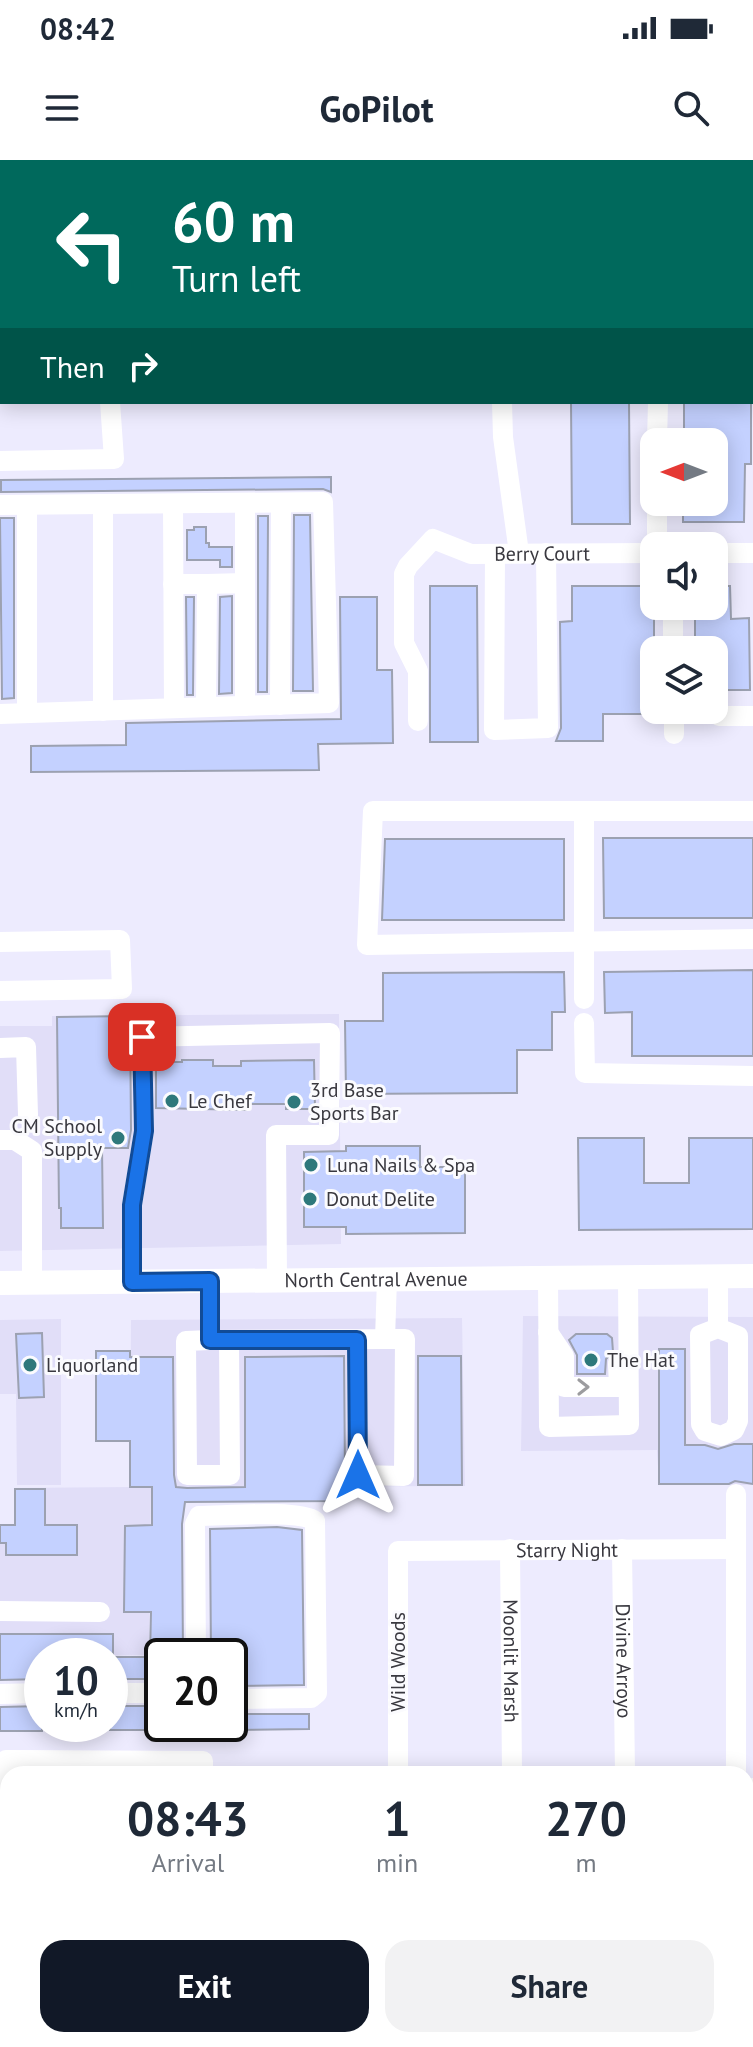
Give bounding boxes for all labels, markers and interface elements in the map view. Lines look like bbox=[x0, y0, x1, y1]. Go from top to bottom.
text: 08:42 bbox=[40, 9, 116, 48]
text: GoPilot bbox=[319, 85, 434, 132]
icon: menu bbox=[40, 86, 84, 130]
icon: search bbox=[669, 86, 713, 130]
text: 60 m bbox=[172, 185, 295, 257]
icon: left bbox=[40, 192, 144, 296]
text: Turn left bbox=[172, 255, 301, 302]
icon: right bbox=[121, 344, 165, 388]
text: Then bbox=[40, 347, 105, 386]
north arrow bbox=[640, 428, 728, 516]
map controls bbox=[640, 428, 728, 724]
button: sound bbox=[640, 532, 728, 620]
street label: Berry Court bbox=[494, 540, 590, 567]
button: layers bbox=[640, 636, 728, 724]
pin bbox=[108, 1003, 176, 1071]
icon: arrive bbox=[120, 1015, 164, 1059]
place label: 3rd Base Sports Bar bbox=[310, 1077, 399, 1126]
place label: Le Chef bbox=[188, 1088, 253, 1114]
marker: Le Chef bbox=[163, 1092, 181, 1110]
marker: 3rd Base Sports Bar bbox=[285, 1093, 303, 1111]
place label: CM School Supply bbox=[12, 1113, 103, 1162]
marker: CM School Supply bbox=[109, 1129, 127, 1147]
place label: Luna Nails & Spa bbox=[327, 1152, 475, 1178]
marker: Luna Nails & Spa bbox=[302, 1156, 320, 1174]
place label: Donut Delite bbox=[326, 1186, 435, 1212]
marker: Donut Delite bbox=[301, 1190, 319, 1208]
street label: North Central Avenue bbox=[284, 1266, 468, 1293]
place label: The Hat bbox=[607, 1347, 675, 1373]
marker: The Hat bbox=[582, 1351, 600, 1369]
place label: Liquorland bbox=[46, 1352, 138, 1378]
marker: Liquorland bbox=[21, 1356, 39, 1374]
one-way arrow bbox=[577, 1378, 590, 1396]
position arrow bbox=[316, 1433, 400, 1517]
street label: Starry Night bbox=[516, 1537, 618, 1563]
street label: Moonlit Marsh bbox=[497, 1599, 525, 1723]
street label: Divine Arroyo bbox=[610, 1603, 637, 1719]
street label: Wild Woods bbox=[385, 1612, 411, 1712]
speed limit sign: 20 bbox=[144, 1638, 248, 1742]
text: 10 bbox=[53, 1654, 99, 1706]
text: km/h bbox=[54, 1697, 98, 1723]
text: 08:43 bbox=[127, 1787, 249, 1849]
text: 1 bbox=[383, 1787, 411, 1849]
text: 270 bbox=[545, 1787, 627, 1849]
text: Arrival bbox=[152, 1846, 224, 1879]
text: min bbox=[376, 1846, 418, 1879]
text: m bbox=[576, 1846, 597, 1879]
button: Exit bbox=[40, 1940, 369, 2032]
button: Share bbox=[385, 1940, 714, 2032]

